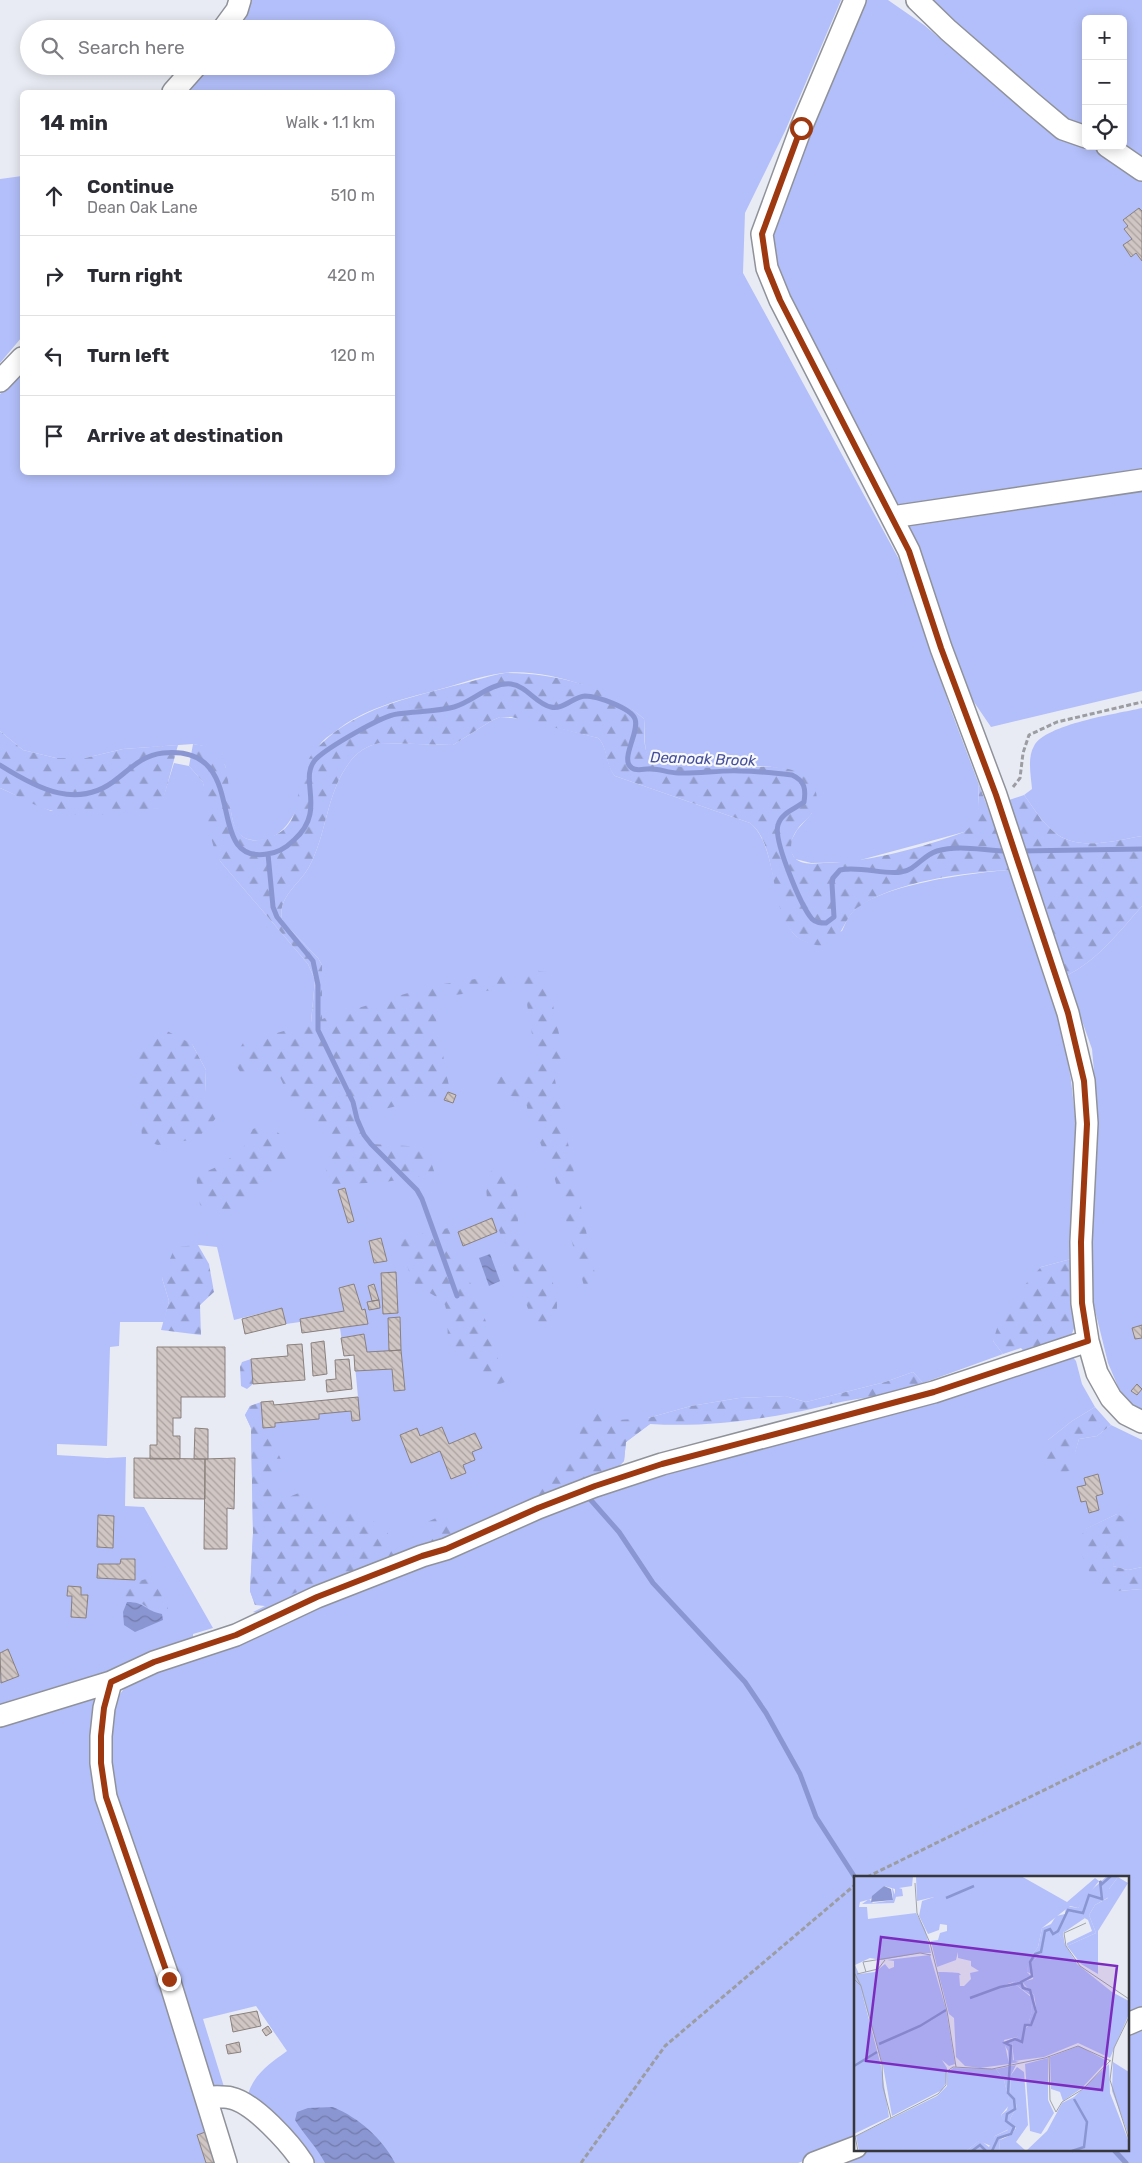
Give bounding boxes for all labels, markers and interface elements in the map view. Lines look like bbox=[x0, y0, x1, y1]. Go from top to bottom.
map controls bbox=[1082, 15, 1127, 150]
button: + bbox=[1082, 15, 1127, 60]
search box bbox=[20, 20, 395, 75]
icon: search bbox=[38, 34, 66, 62]
text: Search here bbox=[78, 36, 185, 59]
button: − bbox=[1082, 60, 1127, 105]
button: locate bbox=[1082, 105, 1127, 150]
text: 14 min bbox=[40, 110, 108, 135]
text: Walk · 1.1 km bbox=[286, 113, 375, 132]
route start bbox=[790, 117, 813, 140]
text: Continue bbox=[87, 175, 174, 198]
icon: ahead bbox=[40, 182, 68, 210]
text: 510 m bbox=[331, 186, 375, 205]
text: Dean Oak Lane bbox=[87, 198, 198, 217]
icon: right bbox=[40, 262, 68, 290]
text: Turn right bbox=[87, 264, 182, 287]
text: 420 m bbox=[327, 266, 375, 285]
icon: left bbox=[40, 342, 68, 370]
text: Turn left bbox=[87, 344, 169, 367]
text: 120 m bbox=[330, 346, 375, 365]
icon: arrive bbox=[40, 422, 68, 450]
text: Arrive at destination bbox=[87, 424, 283, 447]
water label: Deanoak Brook bbox=[650, 748, 756, 770]
inset map bbox=[854, 1876, 1130, 2150]
route end bbox=[158, 1968, 181, 1991]

